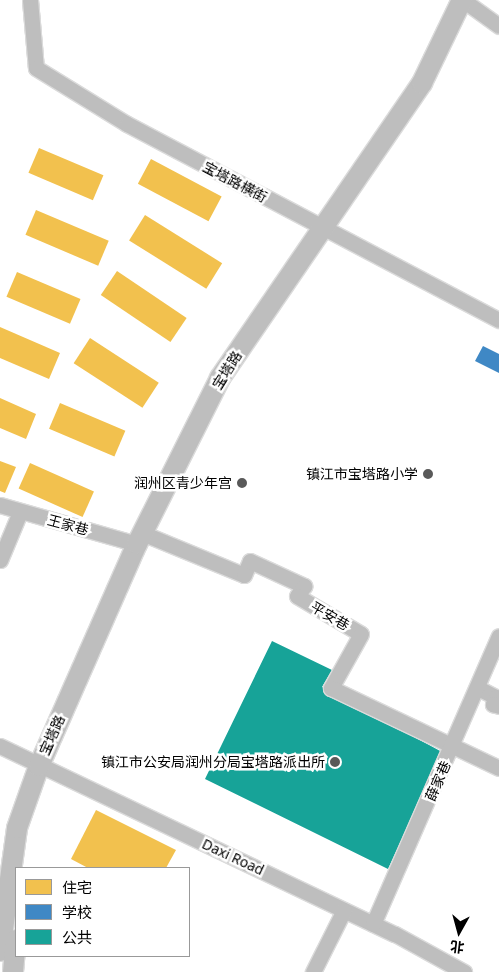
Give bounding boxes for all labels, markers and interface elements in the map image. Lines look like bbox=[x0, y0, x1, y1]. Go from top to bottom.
street label: 宝塔路横街 bbox=[200, 158, 270, 206]
street label: 宝塔路 bbox=[209, 348, 245, 392]
place label: 镇江市宝塔路小学 bbox=[306, 466, 418, 482]
marker: 镇江市宝塔路小学 bbox=[422, 468, 434, 480]
place label: 润州区青少年宫 bbox=[134, 475, 232, 491]
marker: 润州区青少年宫 bbox=[236, 477, 248, 489]
street label: 王家巷 bbox=[46, 511, 90, 539]
street label: 平安巷 bbox=[308, 598, 352, 634]
street label: 宝塔路 bbox=[36, 712, 68, 758]
place label: 镇江市公安局润州分局宝塔路派出所 bbox=[101, 754, 325, 770]
marker: 镇江市公安局润州分局宝塔路派出所 bbox=[329, 756, 341, 768]
street label: 薛家巷 bbox=[422, 758, 454, 804]
street label: Daxi Road bbox=[199, 835, 267, 879]
legend bbox=[15, 867, 190, 957]
text: 住宅 bbox=[62, 877, 92, 897]
text: 学校 bbox=[62, 902, 92, 922]
north arrow bbox=[434, 907, 484, 957]
text: 公共 bbox=[62, 927, 92, 947]
text: 北 bbox=[449, 937, 465, 958]

